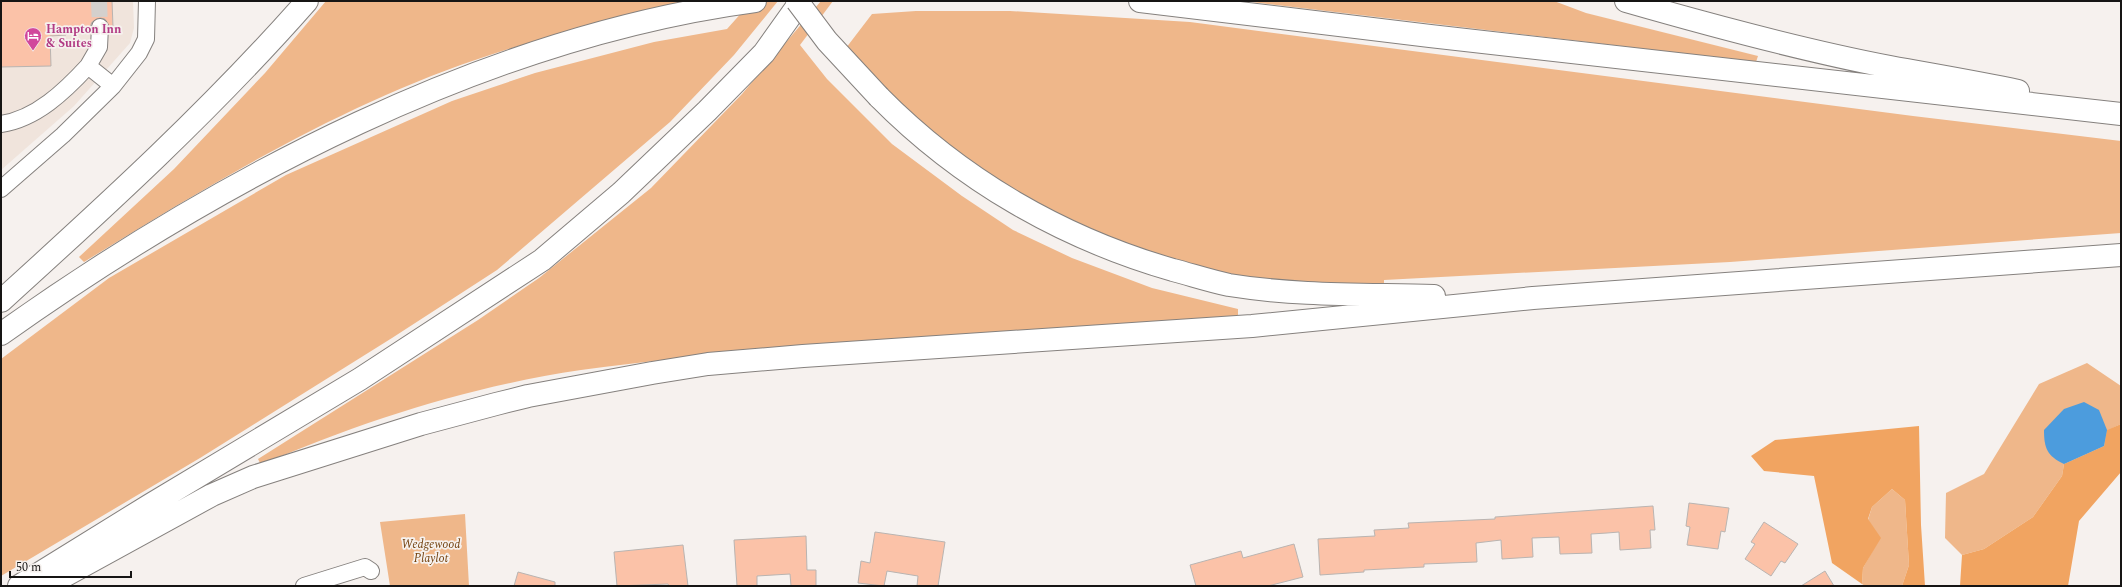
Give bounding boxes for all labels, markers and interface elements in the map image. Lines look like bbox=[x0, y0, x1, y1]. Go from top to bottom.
place label: Hampton Inn & Suites bbox=[46, 20, 122, 53]
hotel icon: Hampton Inn & Suites bbox=[23, 26, 43, 51]
park label: Wedgewood Playlot bbox=[401, 535, 461, 568]
scale bar bbox=[10, 553, 131, 579]
text: 50 m bbox=[16, 558, 41, 577]

